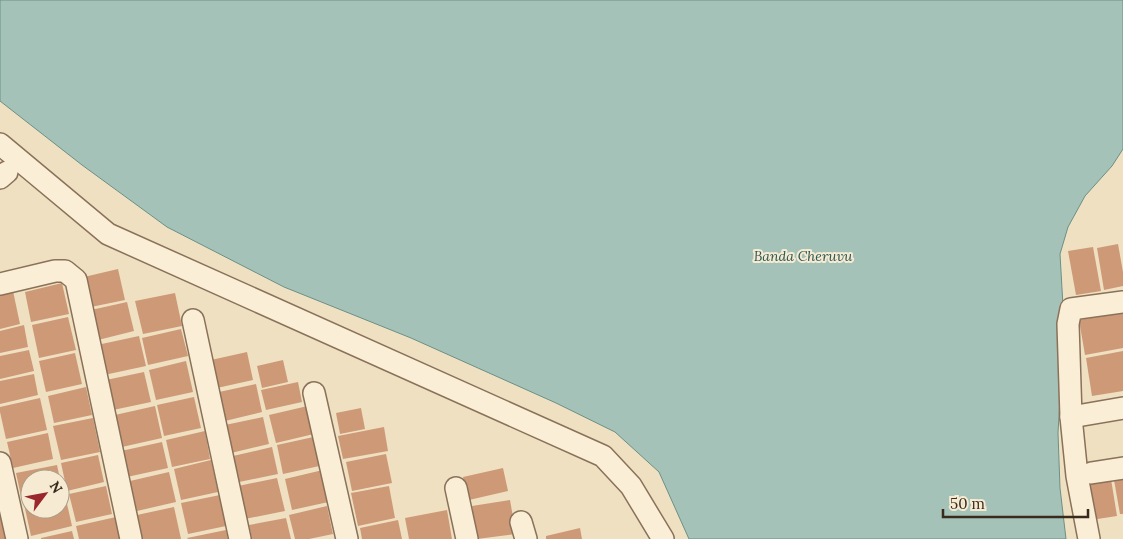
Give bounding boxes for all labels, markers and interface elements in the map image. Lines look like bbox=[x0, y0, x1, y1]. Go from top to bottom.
water label: Banda Cheruvu bbox=[754, 247, 853, 265]
north arrow bbox=[20, 469, 70, 519]
text: N bbox=[46, 478, 67, 497]
scale bar bbox=[943, 486, 1088, 518]
text: 50 m bbox=[950, 494, 985, 513]

